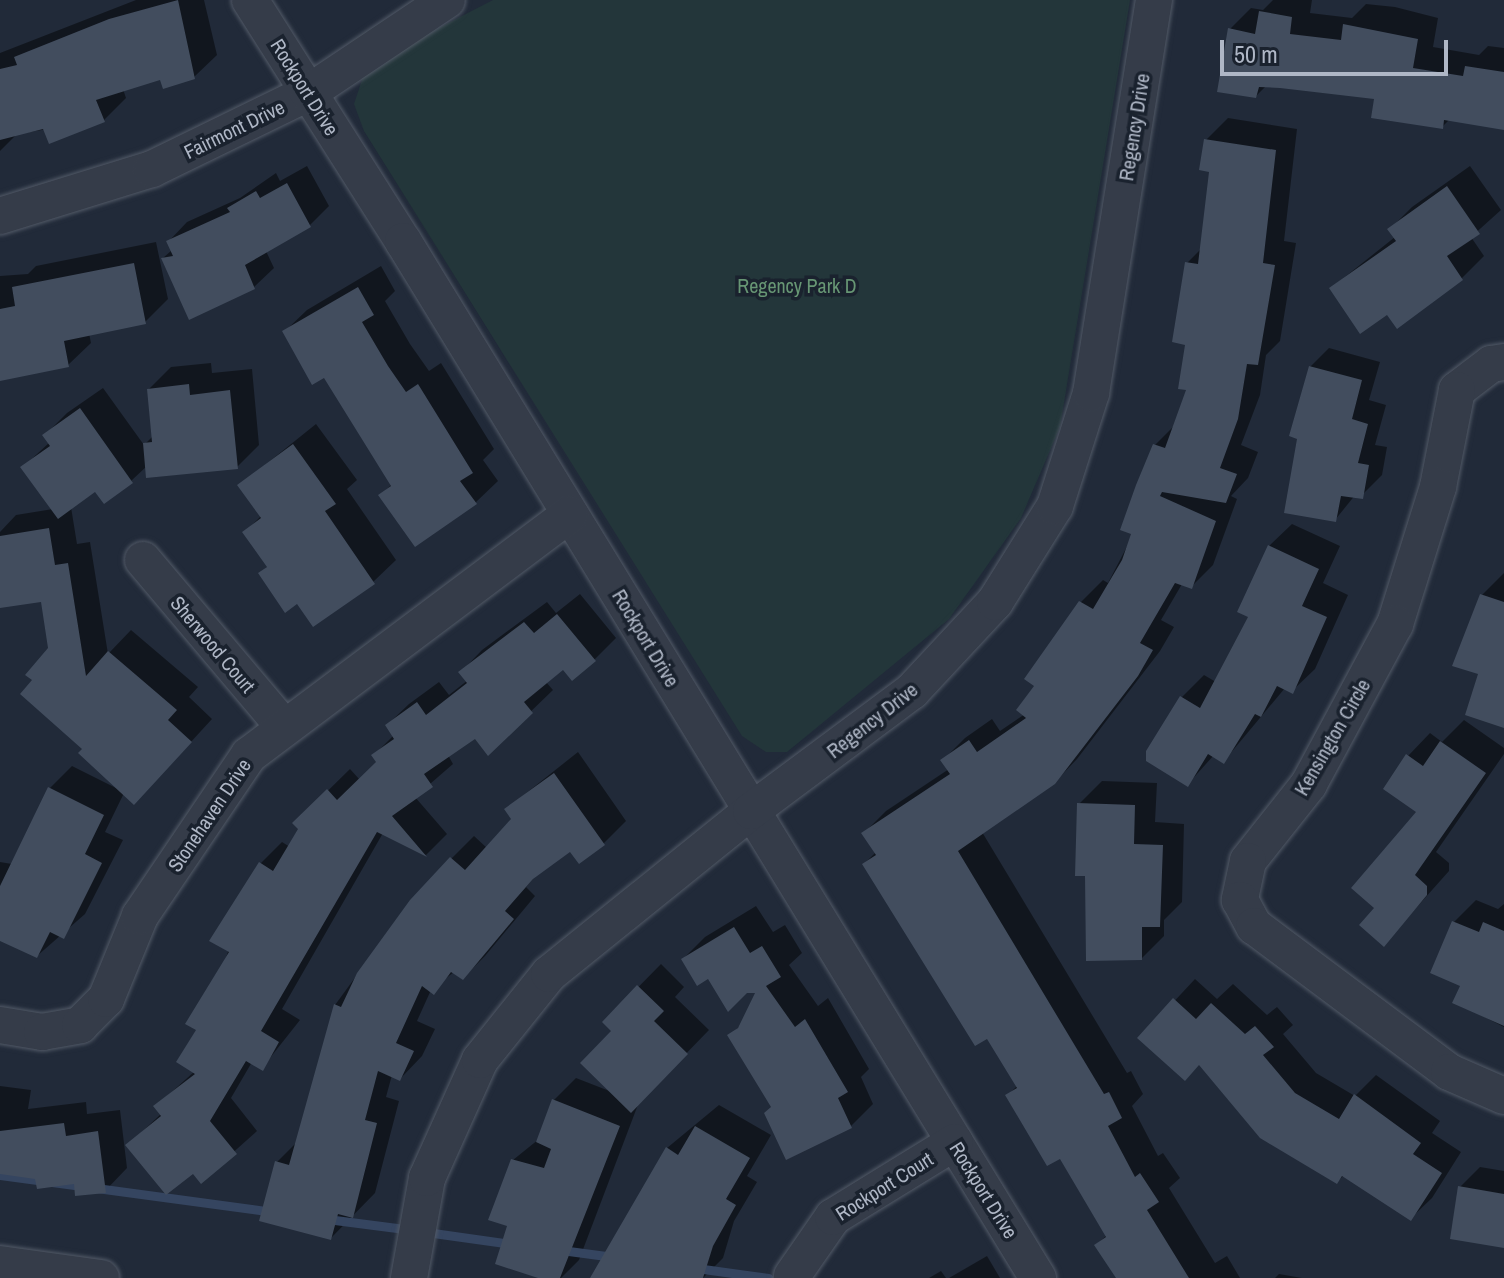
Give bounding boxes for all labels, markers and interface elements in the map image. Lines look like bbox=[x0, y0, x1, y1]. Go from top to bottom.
scale bar bbox=[1224, 24, 1452, 74]
street label: Rockport Drive bbox=[266, 34, 344, 140]
text: 50 m bbox=[1234, 38, 1278, 70]
street label: Regency Drive bbox=[1114, 72, 1154, 182]
street label: Fairmont Drive bbox=[180, 94, 288, 164]
park label: Regency Park D bbox=[737, 273, 857, 297]
street label: Rockport Drive bbox=[608, 585, 684, 691]
street label: Sherwood Court bbox=[166, 591, 260, 697]
street label: Kensington Circle bbox=[1289, 675, 1375, 799]
street label: Regency Drive bbox=[822, 677, 922, 763]
street label: Stonehaven Drive bbox=[162, 754, 256, 876]
street label: Rockport Drive bbox=[945, 1137, 1023, 1243]
street label: Rockport Court bbox=[831, 1147, 937, 1225]

